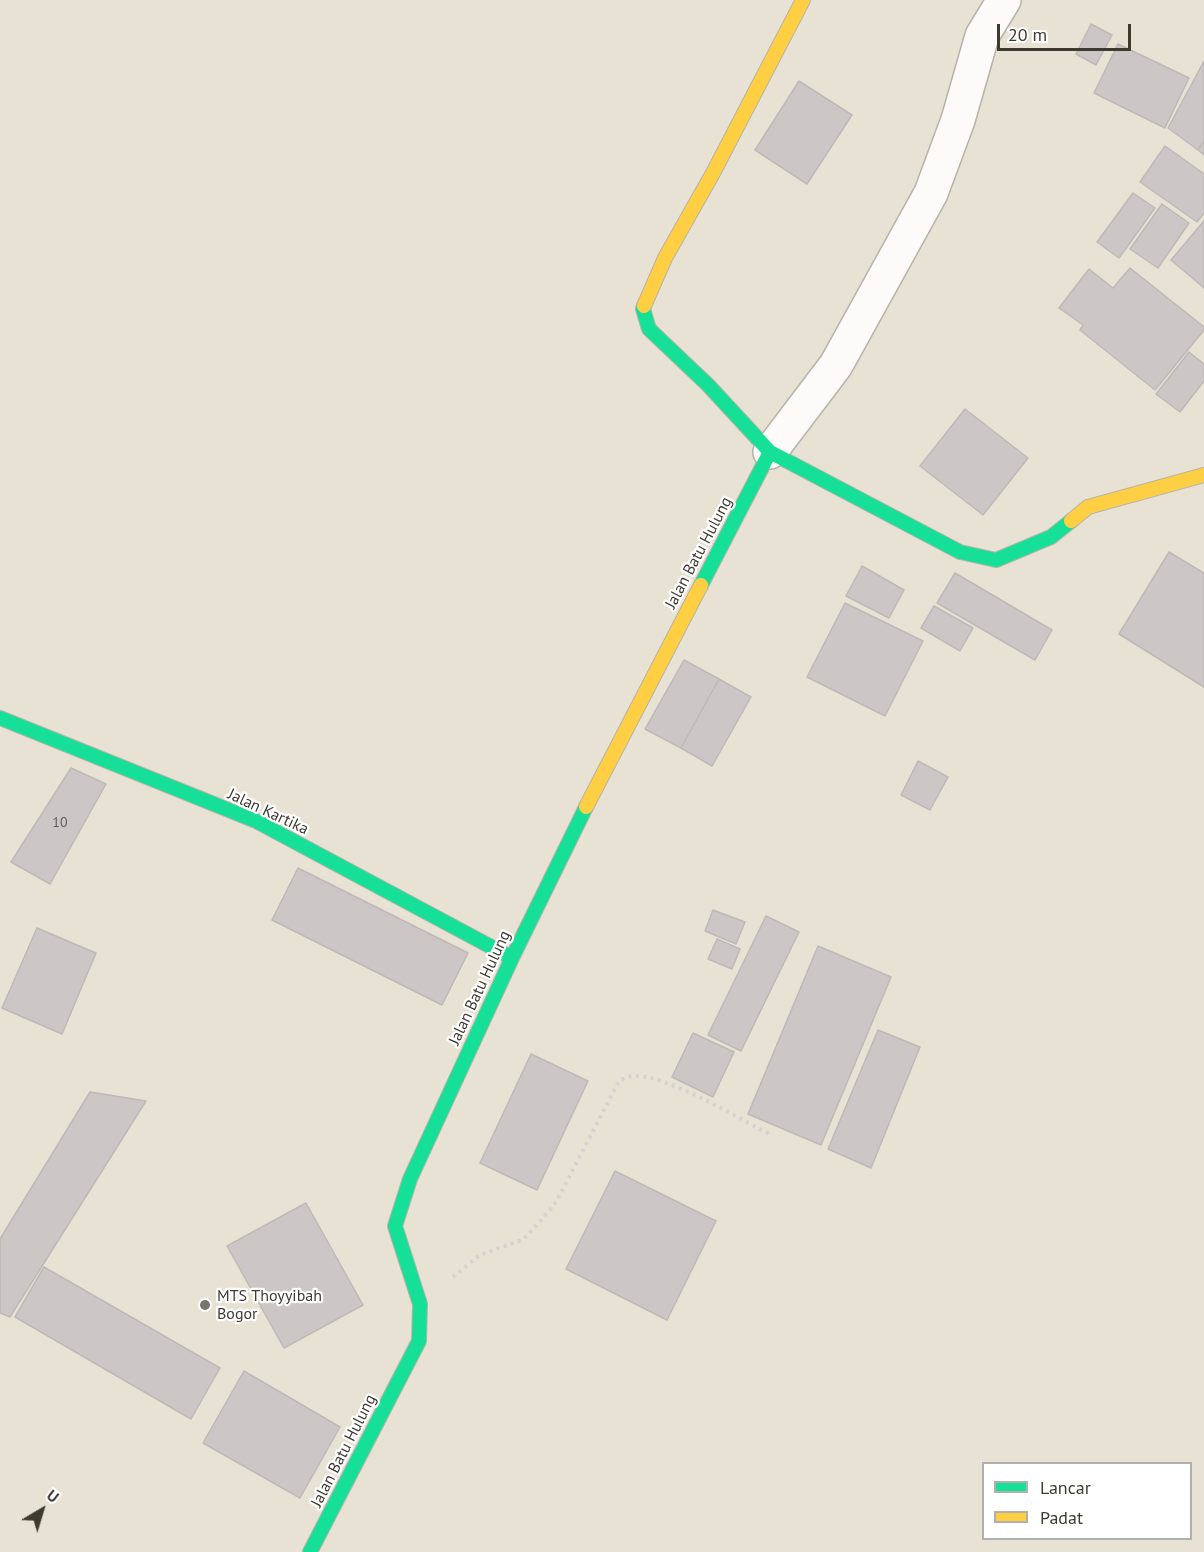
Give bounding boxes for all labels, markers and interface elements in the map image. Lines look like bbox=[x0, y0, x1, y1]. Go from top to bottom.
scale bar bbox=[1000, 12, 1134, 50]
text: 20 m bbox=[1008, 23, 1047, 46]
street label: Jalan Batu Hulung bbox=[661, 494, 737, 612]
street label: Jalan Kartika bbox=[225, 785, 311, 839]
house number: 10 bbox=[52, 815, 68, 831]
street label: Jalan Batu Hulung bbox=[445, 928, 515, 1048]
place label: MTS Thoyyibah Bogor bbox=[217, 1286, 322, 1324]
marker: MTS Thoyyibah Bogor bbox=[198, 1298, 212, 1312]
street label: Jalan Batu Hulung bbox=[307, 1391, 381, 1511]
legend bbox=[982, 1462, 1192, 1540]
text: Lancar bbox=[1040, 1476, 1091, 1499]
north arrow bbox=[12, 1480, 72, 1540]
text: U bbox=[43, 1485, 63, 1507]
text: Padat bbox=[1040, 1506, 1083, 1529]

